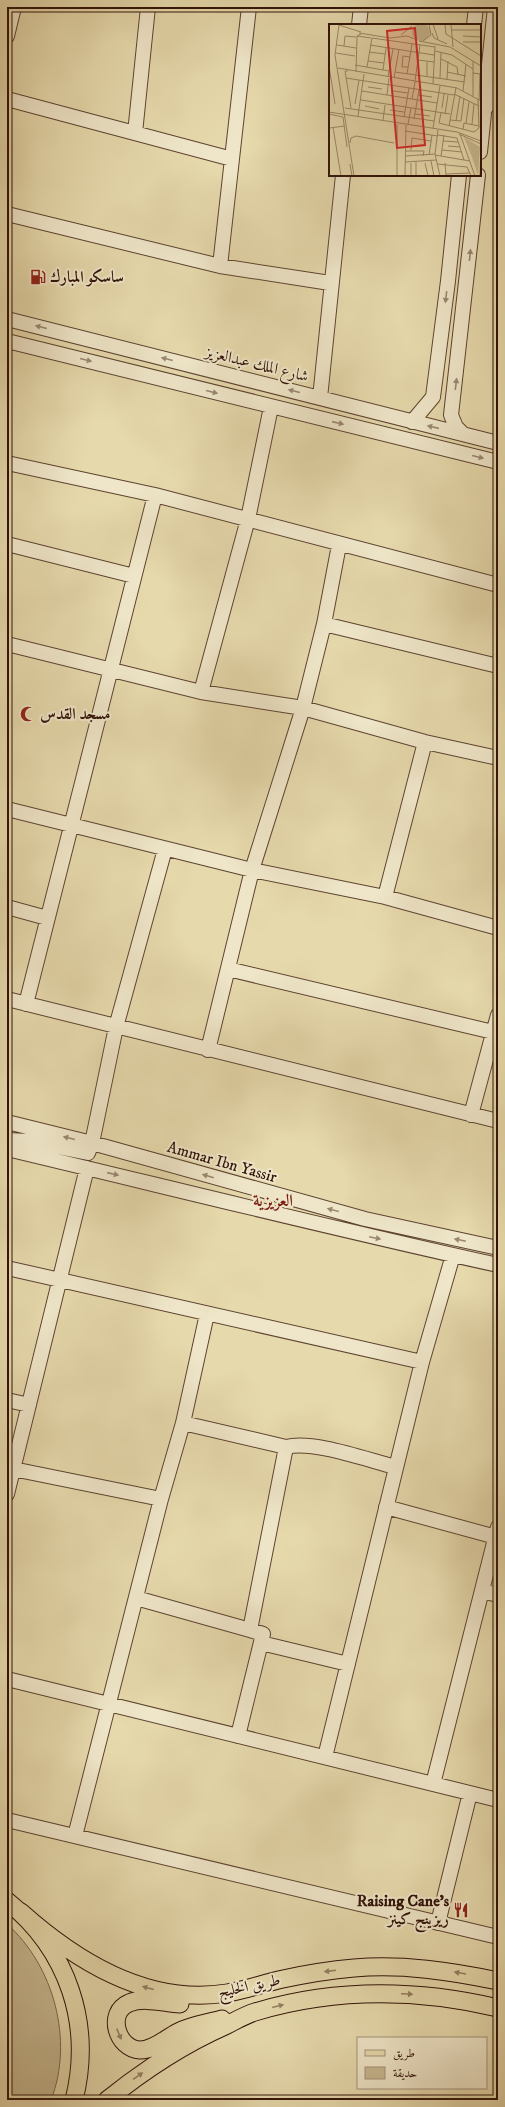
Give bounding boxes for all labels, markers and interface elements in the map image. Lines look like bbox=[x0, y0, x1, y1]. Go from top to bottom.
inset map bbox=[329, 24, 481, 176]
one-way arrow bbox=[467, 248, 473, 261]
place label: ساسكو المبارك bbox=[50, 267, 124, 287]
fuel station icon: ساسكو المبارك bbox=[29, 268, 47, 286]
one-way arrow bbox=[443, 291, 449, 303]
one-way arrow bbox=[35, 324, 48, 330]
street label: شارع الملك عبدالعزيز bbox=[201, 341, 311, 389]
one-way arrow bbox=[161, 356, 174, 362]
one-way arrow bbox=[79, 358, 92, 364]
one-way arrow bbox=[453, 378, 459, 390]
one-way arrow bbox=[287, 388, 299, 394]
one-way arrow bbox=[206, 389, 218, 395]
one-way arrow bbox=[332, 420, 344, 426]
one-way arrow bbox=[427, 423, 439, 429]
one-way arrow bbox=[472, 454, 484, 460]
place label: مسجد القدس bbox=[40, 704, 111, 724]
mosque icon: مسجد القدس bbox=[19, 705, 37, 723]
one-way arrow bbox=[63, 1134, 75, 1140]
street label: Ammar Ibn Yassir bbox=[165, 1137, 279, 1187]
one-way arrow bbox=[107, 1171, 119, 1177]
one-way arrow bbox=[202, 1173, 214, 1179]
district label: العزيزية bbox=[253, 1190, 293, 1212]
one-way arrow bbox=[327, 1207, 340, 1213]
one-way arrow bbox=[369, 1235, 381, 1241]
one-way arrow bbox=[454, 1236, 466, 1242]
place label: Raising Cane's ريزينج كينز bbox=[357, 1891, 450, 1933]
restaurant icon: Raising Cane's ريزينج كينز bbox=[452, 1901, 470, 1919]
one-way arrow bbox=[324, 1968, 336, 1974]
street label: طريق الخليج bbox=[216, 1970, 283, 2006]
one-way arrow bbox=[454, 1970, 466, 1976]
one-way arrow bbox=[141, 1984, 154, 1990]
one-way arrow bbox=[401, 1990, 413, 1997]
one-way arrow bbox=[272, 2003, 284, 2009]
one-way arrow bbox=[117, 2029, 123, 2041]
legend bbox=[357, 2037, 487, 2089]
text: طريق bbox=[393, 2046, 415, 2061]
text: حديقة bbox=[393, 2066, 417, 2081]
one-way arrow bbox=[133, 2072, 143, 2080]

